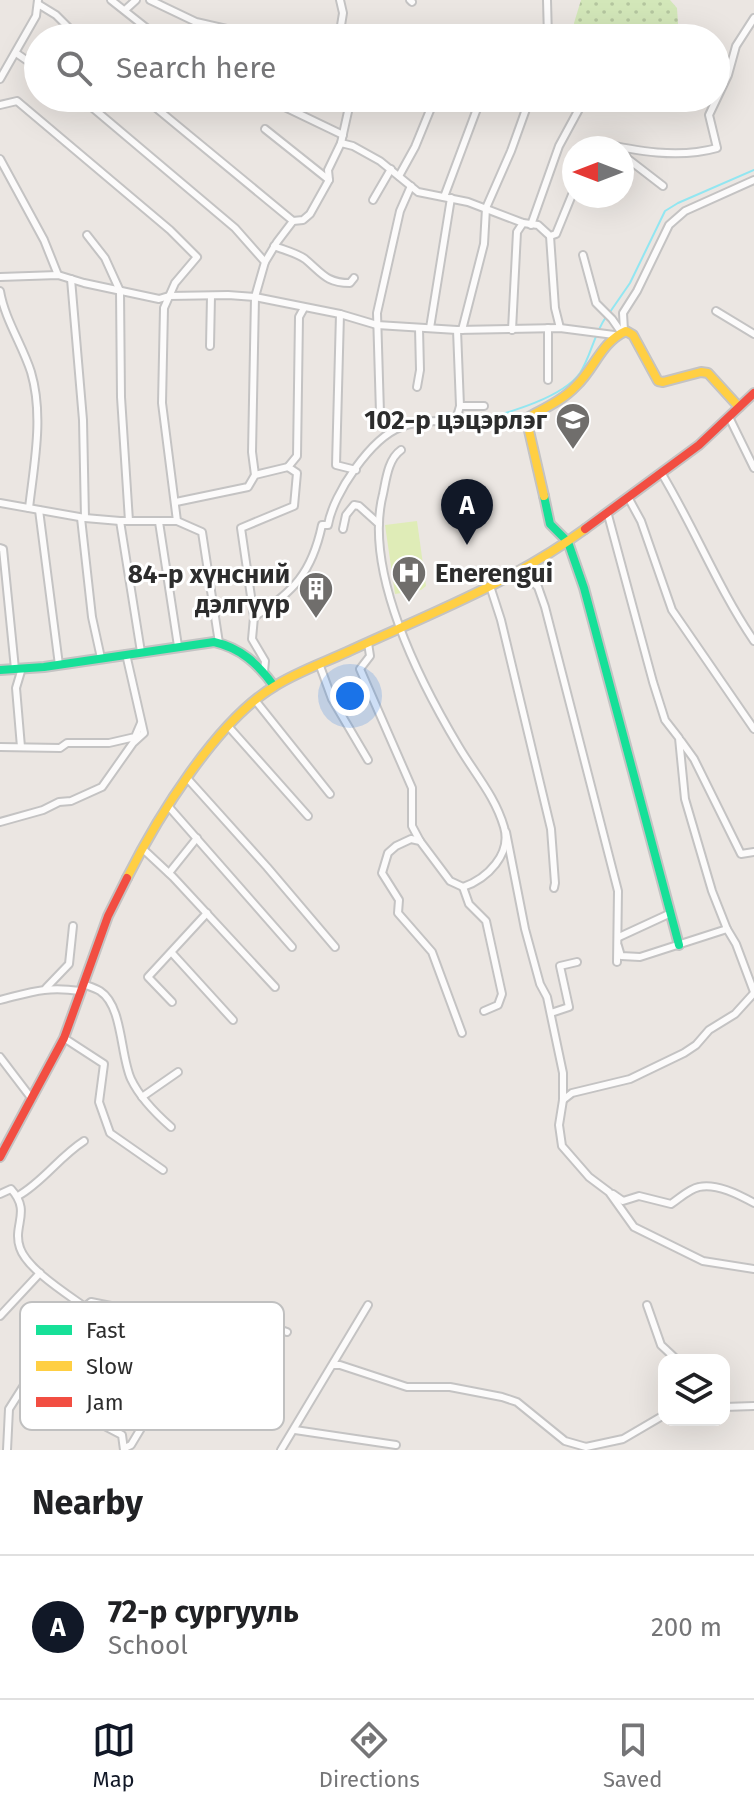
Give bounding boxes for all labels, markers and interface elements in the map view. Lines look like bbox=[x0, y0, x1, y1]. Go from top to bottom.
search box bbox=[24, 24, 730, 112]
icon: search bbox=[52, 46, 96, 90]
text: Search here bbox=[116, 50, 276, 86]
north arrow bbox=[562, 136, 634, 208]
school or university icon: 102-р цэцэрлэг bbox=[554, 401, 592, 451]
place label: 102-р цэцэрлэг bbox=[364, 405, 548, 436]
pin: A bbox=[441, 479, 493, 545]
hospital icon: Enerengui bbox=[390, 554, 428, 604]
place label: Enerengui bbox=[435, 558, 553, 589]
place label: 84-р хүнсний дэлгүүр bbox=[128, 559, 290, 620]
building icon: 84-р хүнсний дэлгүүр bbox=[297, 570, 335, 620]
your location bbox=[330, 676, 370, 716]
legend bbox=[20, 1302, 284, 1430]
text: Fast bbox=[86, 1317, 126, 1344]
text: Slow bbox=[86, 1353, 133, 1380]
map controls bbox=[658, 1354, 730, 1426]
button: layers bbox=[658, 1354, 730, 1426]
text: Jam bbox=[86, 1389, 124, 1416]
text: Nearby bbox=[32, 1482, 143, 1523]
text: 72-р сургууль bbox=[108, 1594, 299, 1630]
text: A bbox=[50, 1612, 66, 1643]
text: 200 m bbox=[651, 1612, 722, 1643]
text: School bbox=[108, 1630, 188, 1661]
tab: Map bbox=[92, 1718, 136, 1793]
tab: Directions bbox=[319, 1718, 420, 1793]
tab: Saved bbox=[603, 1718, 662, 1793]

